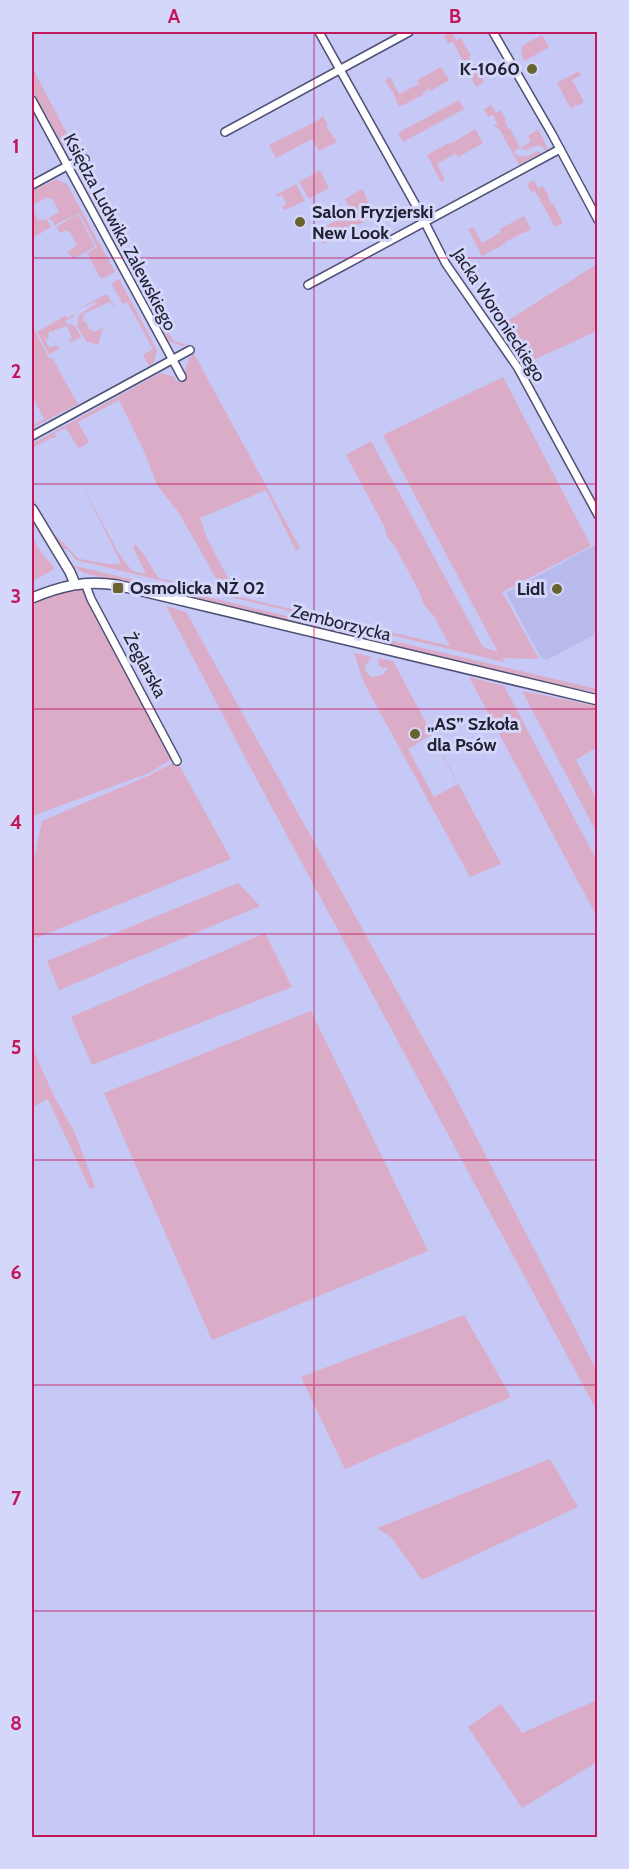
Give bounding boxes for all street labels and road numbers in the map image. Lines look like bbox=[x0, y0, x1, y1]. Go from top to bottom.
street label: Księdza Ludwika Zalewskiego bbox=[59, 130, 181, 334]
street label: Jacka Woronieckiego bbox=[447, 243, 550, 386]
street label: Zemborzycka bbox=[289, 600, 394, 646]
street label: Żeglarska bbox=[119, 629, 171, 702]

